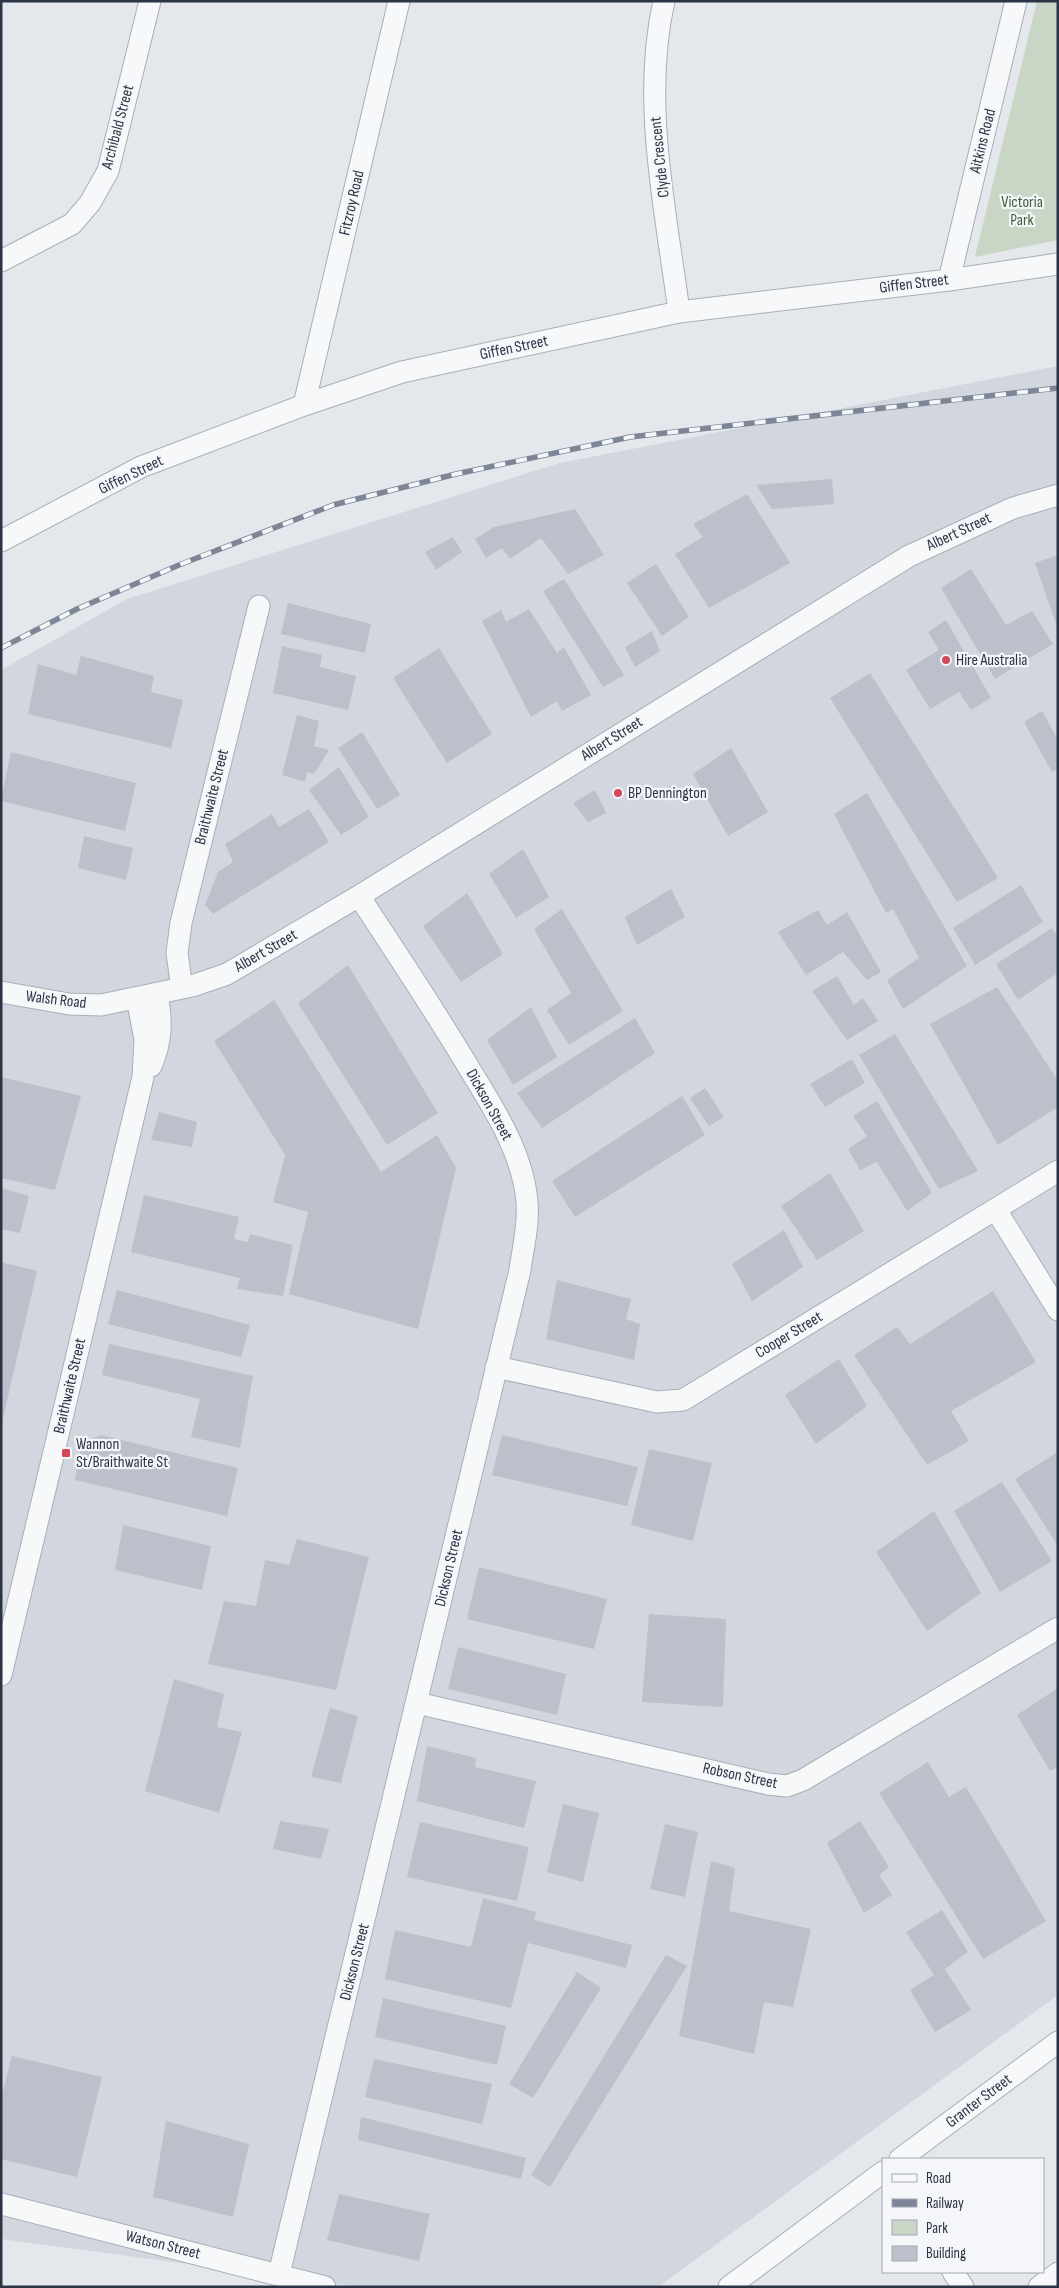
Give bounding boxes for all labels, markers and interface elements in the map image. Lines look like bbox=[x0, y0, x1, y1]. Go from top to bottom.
street label: Archibald Street bbox=[97, 83, 138, 172]
street label: Aitkins Road bbox=[966, 107, 1000, 176]
street label: Clyde Crescent bbox=[646, 115, 674, 198]
street label: Fitzroy Road bbox=[335, 169, 369, 237]
park label: Victoria Park bbox=[1001, 193, 1043, 230]
street label: Giffen Street bbox=[878, 270, 950, 298]
street label: Giffen Street bbox=[478, 331, 550, 365]
street label: Giffen Street bbox=[96, 451, 166, 499]
street label: Albert Street bbox=[923, 509, 994, 556]
place label: Hire Australia bbox=[956, 651, 1028, 670]
marker: Hire Australia bbox=[940, 654, 952, 666]
street label: Albert Street bbox=[577, 713, 646, 766]
street label: Braithwaite Street bbox=[191, 747, 233, 847]
place label: BP Dennington bbox=[628, 784, 707, 803]
marker: BP Dennington bbox=[612, 787, 624, 799]
street label: Albert Street bbox=[230, 925, 301, 977]
street label: Walsh Road bbox=[25, 987, 87, 1013]
street label: Dickson Street bbox=[462, 1066, 516, 1144]
street label: Cooper Street bbox=[752, 1308, 826, 1362]
street label: Braithwaite Street bbox=[50, 1336, 90, 1436]
place label: Wannon St/Braithwaite St bbox=[76, 1435, 168, 1472]
marker: Wannon St/Braithwaite St bbox=[60, 1447, 72, 1459]
street label: Dickson Street bbox=[431, 1527, 467, 1608]
street label: Robson Street bbox=[701, 1759, 779, 1793]
street label: Dickson Street bbox=[336, 1921, 374, 2002]
street label: Granter Street bbox=[942, 2070, 1016, 2132]
legend bbox=[882, 2158, 1044, 2273]
text: Road bbox=[926, 2169, 951, 2188]
text: Railway bbox=[926, 2194, 964, 2213]
text: Park bbox=[926, 2219, 948, 2238]
street label: Watson Street bbox=[124, 2227, 203, 2263]
text: Building bbox=[926, 2244, 966, 2263]

